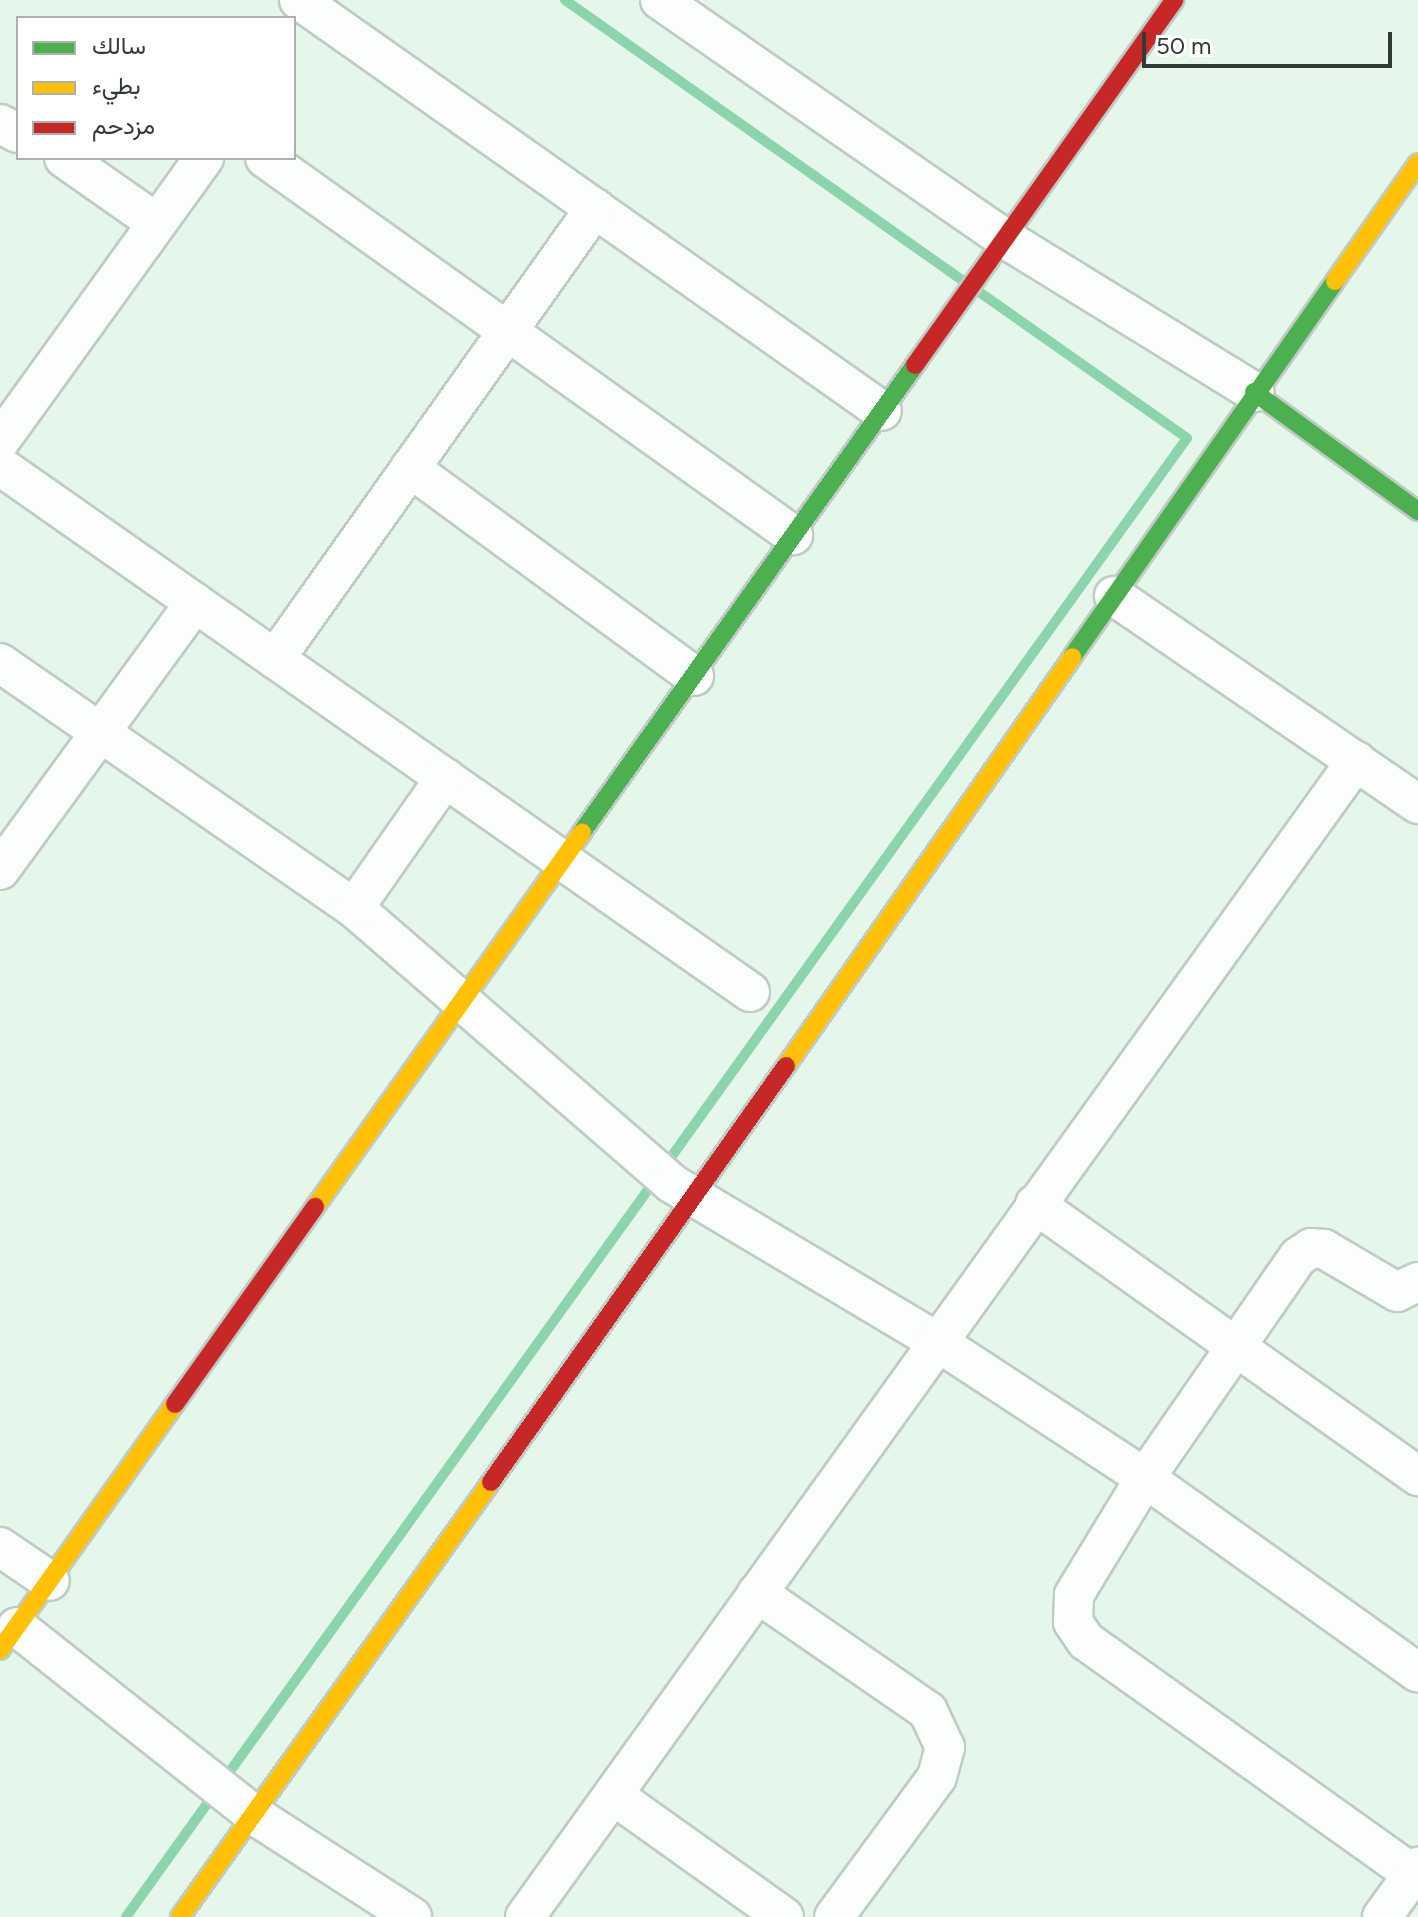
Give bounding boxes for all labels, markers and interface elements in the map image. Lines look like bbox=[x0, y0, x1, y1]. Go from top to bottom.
legend bbox=[16, 16, 296, 160]
scale bar bbox=[1146, 16, 1396, 66]
text: سالك bbox=[92, 31, 146, 60]
text: 50 m bbox=[1156, 31, 1212, 60]
text: بطيء bbox=[92, 71, 141, 100]
text: مزدحم bbox=[92, 111, 155, 140]

